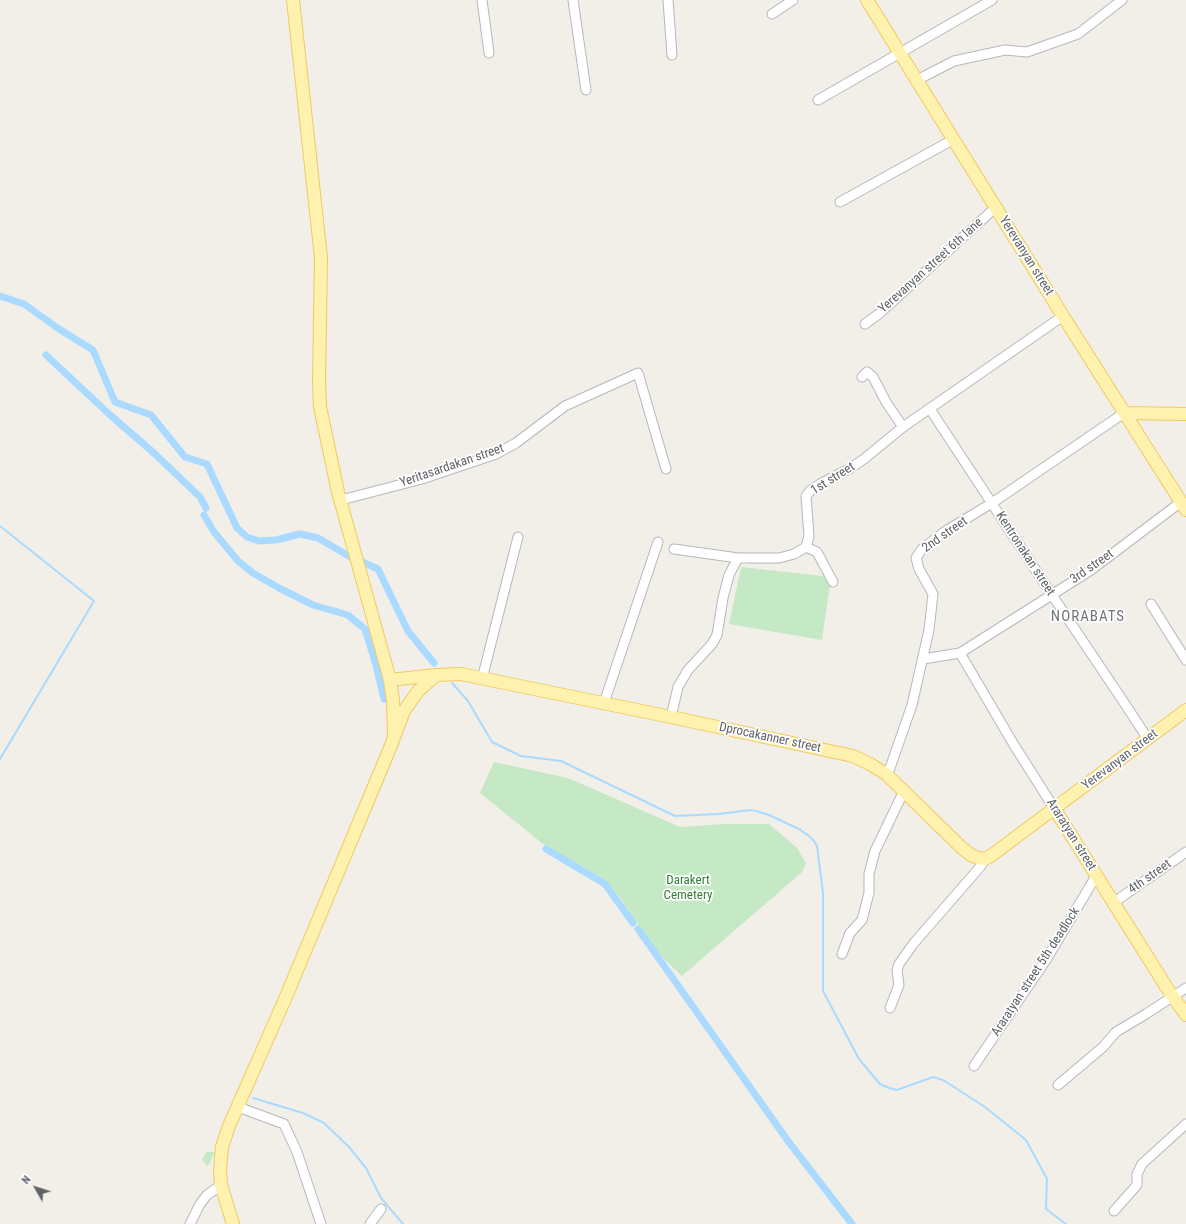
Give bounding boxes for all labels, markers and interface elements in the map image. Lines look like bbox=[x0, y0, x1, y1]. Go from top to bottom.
street label: Yerevanyan street bbox=[995, 213, 1057, 299]
street label: Yerevanyan street 6th lane bbox=[876, 215, 986, 317]
street label: Yeritasardakan street bbox=[398, 441, 506, 491]
street label: 1st street bbox=[808, 459, 858, 499]
street label: Kentronakan street bbox=[992, 509, 1058, 599]
street label: 2nd street bbox=[919, 514, 971, 556]
street label: 3rd street bbox=[1067, 546, 1117, 588]
district label: NORABATS bbox=[1051, 608, 1125, 626]
street label: Dprocakanner street bbox=[718, 720, 822, 756]
street label: Yerevanyan street bbox=[1079, 726, 1161, 794]
street label: Araratyan street bbox=[1043, 796, 1099, 874]
street label: 4th street bbox=[1125, 857, 1175, 897]
park label: Darakert Cemetery bbox=[664, 873, 712, 904]
street label: Araratyan street 5th deadlock bbox=[988, 905, 1084, 1039]
north arrow bbox=[16, 1168, 56, 1208]
text: N bbox=[19, 1173, 33, 1187]

